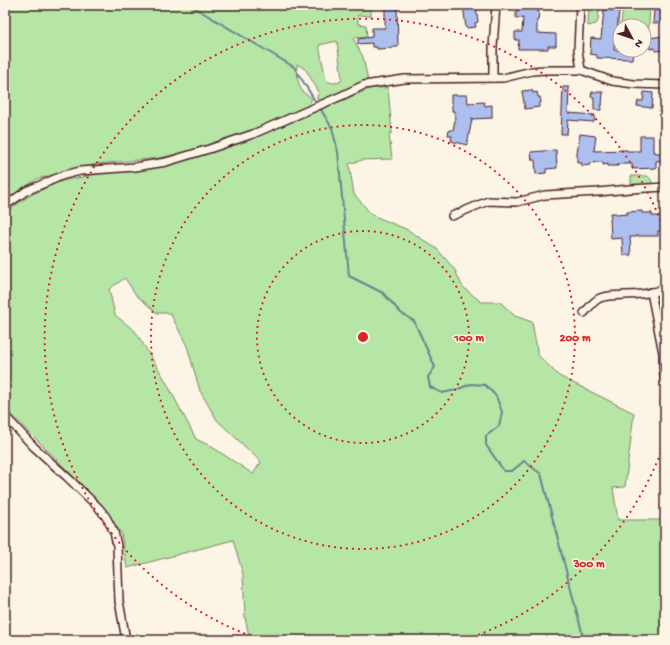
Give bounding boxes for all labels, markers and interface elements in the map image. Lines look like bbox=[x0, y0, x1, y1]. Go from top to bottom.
north arrow bbox=[612, 18, 652, 58]
text: N bbox=[631, 37, 645, 50]
centre of rings bbox=[356, 330, 370, 344]
text: 100 m bbox=[453, 332, 484, 346]
text: 200 m bbox=[560, 332, 591, 346]
text: 300 m bbox=[572, 558, 605, 572]

